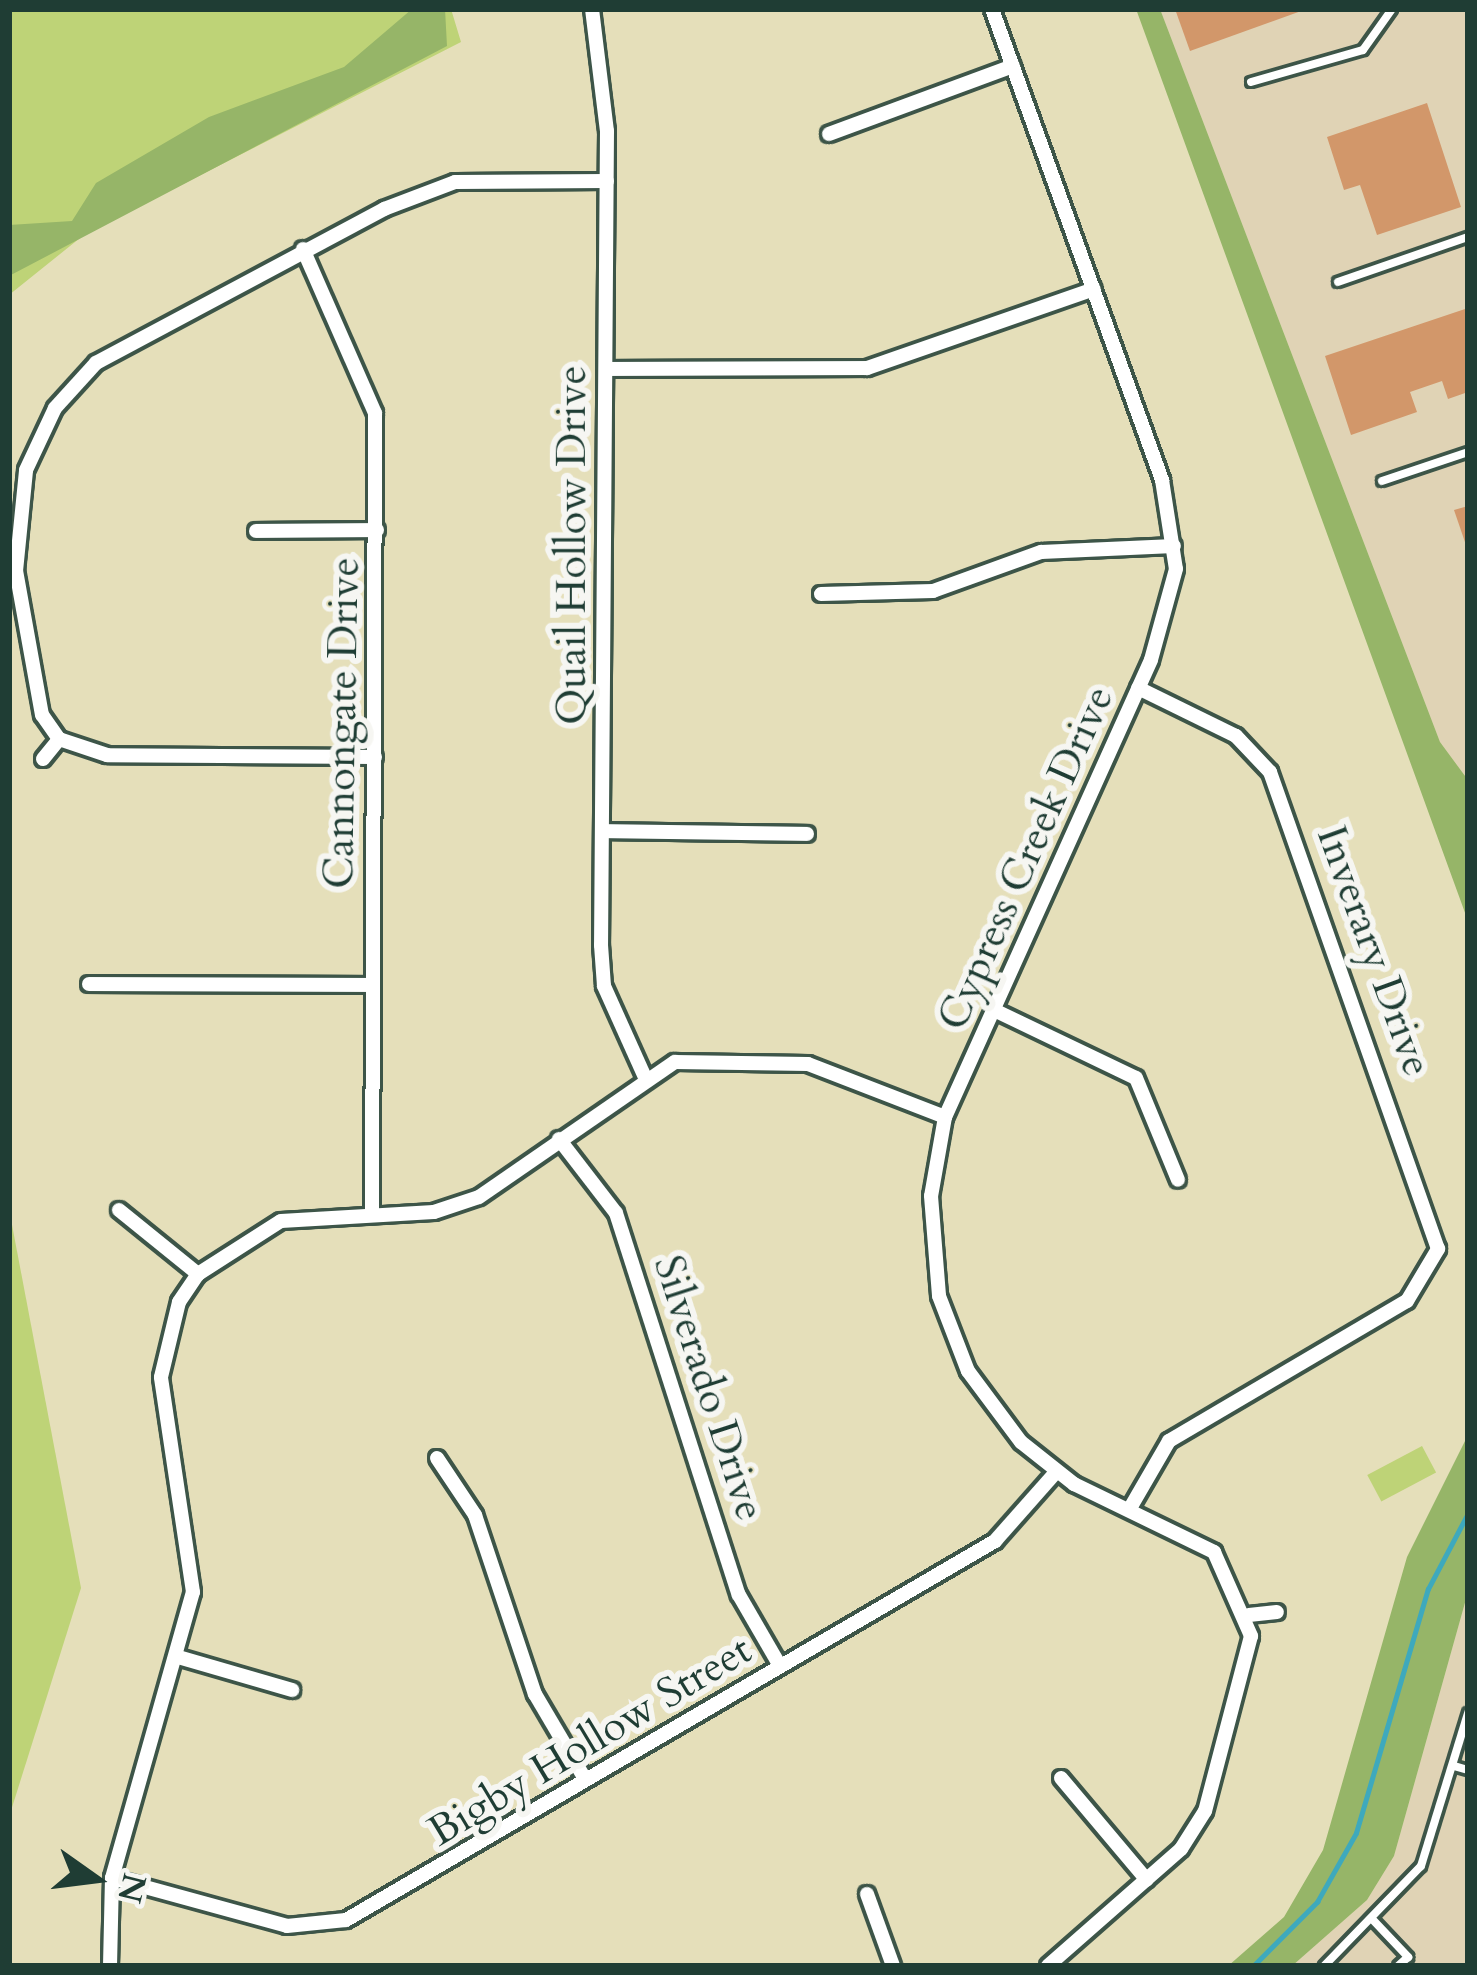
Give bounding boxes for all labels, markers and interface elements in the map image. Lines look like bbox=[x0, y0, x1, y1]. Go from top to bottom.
street label: Quail Hollow Drive bbox=[547, 365, 597, 725]
street label: Cannongate Drive bbox=[314, 557, 370, 889]
street label: Cypress Creek Drive bbox=[927, 678, 1125, 1038]
street label: Inverary Drive bbox=[1305, 819, 1443, 1083]
street label: Silverado Drive bbox=[643, 1249, 775, 1527]
street label: Bigby Hollow Street bbox=[419, 1625, 761, 1857]
north arrow bbox=[36, 1819, 156, 1939]
text: N bbox=[106, 1868, 157, 1907]

